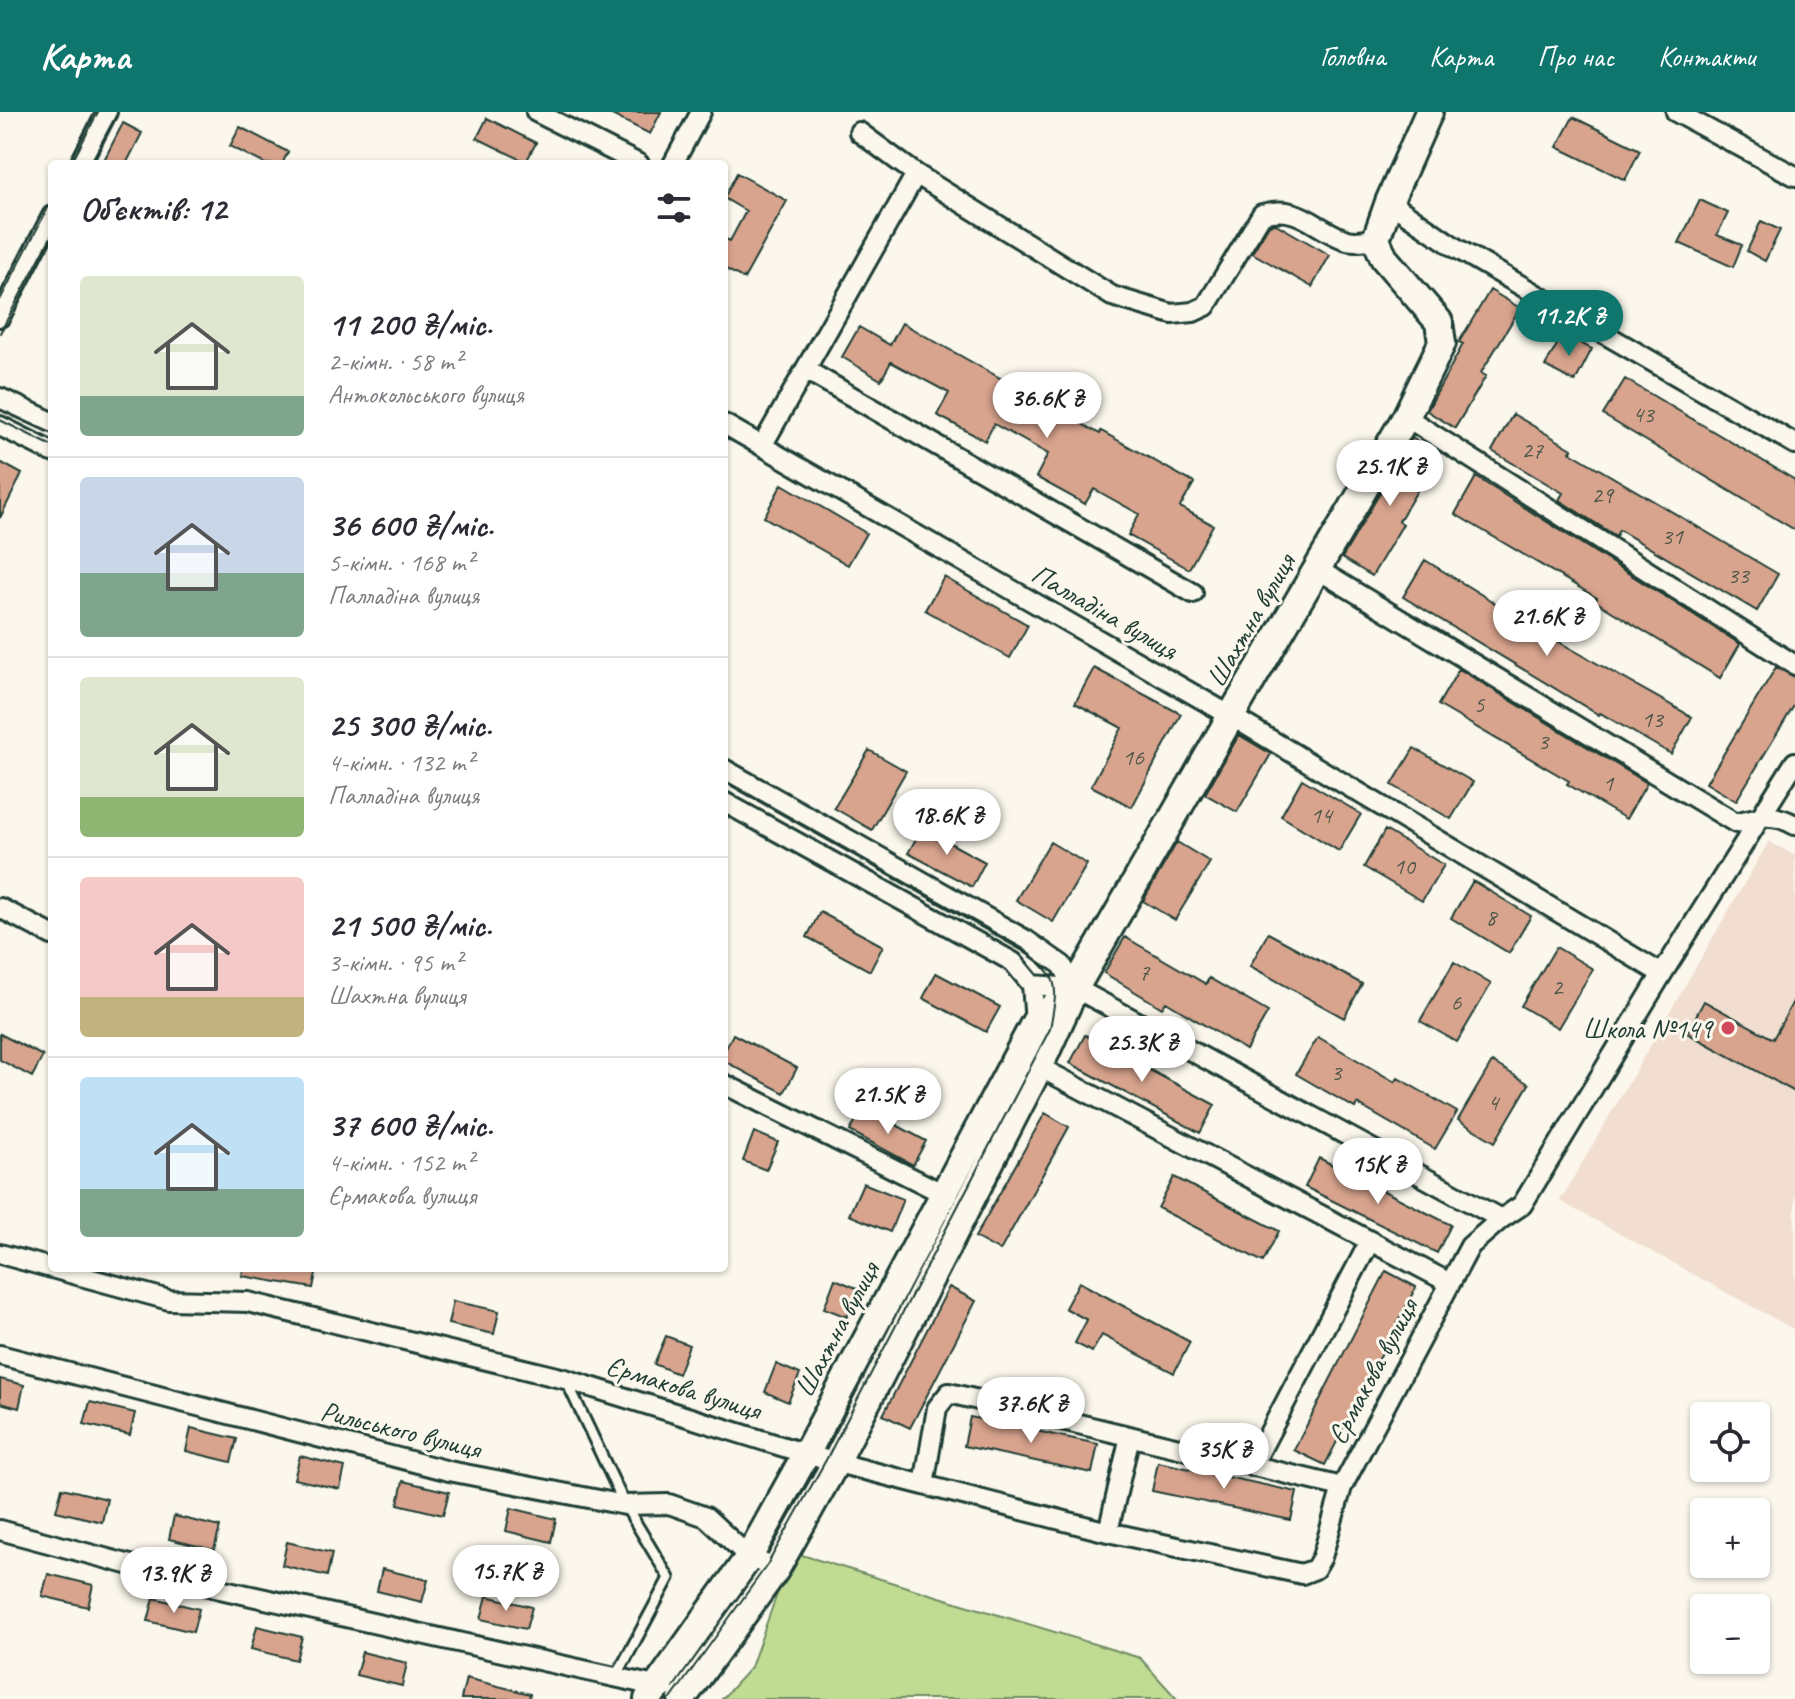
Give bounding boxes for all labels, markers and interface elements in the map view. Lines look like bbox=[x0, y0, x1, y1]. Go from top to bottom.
text: Карта bbox=[40, 33, 130, 80]
text: Головна bbox=[1320, 39, 1385, 74]
text: Карта bbox=[1429, 39, 1493, 74]
text: Про нас bbox=[1537, 39, 1614, 74]
text: Контакти bbox=[1658, 39, 1755, 74]
icon: filters bbox=[652, 186, 696, 230]
text: Об’єктів: 12 bbox=[80, 187, 226, 230]
pin: 11.2K ₴ bbox=[1495, 290, 1643, 358]
text: 11.2K ₴ bbox=[1533, 299, 1605, 332]
text: 11 200 ₴/міс. bbox=[328, 302, 492, 345]
icon: home bbox=[144, 308, 240, 404]
text: 2-кімн. · 58 m² bbox=[328, 345, 462, 378]
pin: 36.6K ₴ bbox=[973, 372, 1121, 440]
text: Антокольського вулиця bbox=[328, 378, 524, 411]
text: 36.6K ₴ bbox=[1011, 381, 1083, 414]
house number: 43 bbox=[1632, 399, 1656, 429]
house number: 27 bbox=[1521, 435, 1544, 465]
pin: 25.1K ₴ bbox=[1316, 440, 1464, 508]
text: 25.1K ₴ bbox=[1354, 449, 1426, 482]
house number: 29 bbox=[1591, 480, 1615, 510]
text: 36 600 ₴/міс. bbox=[328, 503, 494, 546]
icon: home bbox=[144, 509, 240, 605]
house number: 31 bbox=[1661, 521, 1684, 551]
text: 5-кімн. · 168 m² bbox=[328, 546, 474, 579]
street label: Шахтна вулиця bbox=[1198, 546, 1304, 693]
street label: Палладіна вулиця bbox=[1026, 556, 1185, 668]
house number: 33 bbox=[1727, 560, 1751, 590]
text: Палладіна вулиця bbox=[328, 579, 479, 612]
pin: 21.6K ₴ bbox=[1473, 590, 1621, 658]
text: 21.6K ₴ bbox=[1511, 599, 1583, 632]
house number: 5 bbox=[1474, 689, 1486, 719]
text: 25 300 ₴/міс. bbox=[328, 703, 492, 746]
house number: 13 bbox=[1641, 704, 1665, 734]
icon: home bbox=[144, 709, 240, 805]
house number: 3 bbox=[1538, 726, 1551, 756]
house number: 16 bbox=[1122, 742, 1145, 772]
text: 4-кімн. · 132 m² bbox=[328, 746, 474, 779]
house number: 1 bbox=[1603, 768, 1615, 798]
text: Палладіна вулиця bbox=[328, 779, 479, 812]
pin: 18.6K ₴ bbox=[873, 789, 1021, 857]
text: 18.6K ₴ bbox=[911, 798, 983, 831]
house number: 14 bbox=[1310, 800, 1334, 830]
house number: 10 bbox=[1393, 851, 1417, 881]
house number: 8 bbox=[1486, 902, 1499, 932]
text: 21 500 ₴/міс. bbox=[328, 903, 492, 946]
icon: home bbox=[144, 909, 240, 1005]
text: 3-кімн. · 95 m² bbox=[328, 946, 462, 979]
house number: 7 bbox=[1139, 957, 1151, 987]
house number: 2 bbox=[1552, 972, 1565, 1002]
text: Шахтна вулиця bbox=[328, 979, 465, 1012]
house number: 6 bbox=[1451, 987, 1463, 1017]
place label: Школа №149 bbox=[1583, 1011, 1714, 1046]
pin: 25.3K ₴ bbox=[1068, 1016, 1216, 1084]
marker: Школа №149 bbox=[1719, 1019, 1737, 1037]
text: 25.3K ₴ bbox=[1106, 1025, 1178, 1058]
house number: 3 bbox=[1331, 1057, 1344, 1087]
pin: 21.5K ₴ bbox=[814, 1068, 962, 1136]
text: 21.5K ₴ bbox=[852, 1077, 924, 1110]
house number: 4 bbox=[1488, 1087, 1501, 1117]
text: 37 600 ₴/міс. bbox=[328, 1103, 493, 1146]
icon: home bbox=[144, 1109, 240, 1205]
pin: 15K ₴ bbox=[1322, 1138, 1434, 1206]
text: 4-кімн. · 152 m² bbox=[328, 1146, 474, 1179]
text: 15K ₴ bbox=[1351, 1147, 1405, 1180]
text: Єрмакова вулиця bbox=[328, 1179, 476, 1212]
street label: Шахтна вулиця bbox=[786, 1254, 888, 1403]
street label: Єрмакова вулиця bbox=[1320, 1291, 1426, 1450]
street label: Єрмакова вулиця bbox=[603, 1347, 767, 1428]
pin: 37.6K ₴ bbox=[957, 1377, 1105, 1445]
text: 37.6K ₴ bbox=[995, 1386, 1067, 1419]
street label: Рильського вулиця bbox=[317, 1393, 487, 1467]
map controls bbox=[1690, 1402, 1770, 1674]
button: locate bbox=[1690, 1402, 1770, 1482]
pin: 35K ₴ bbox=[1168, 1423, 1280, 1491]
text: 35K ₴ bbox=[1197, 1432, 1251, 1465]
button: + bbox=[1690, 1498, 1770, 1578]
pin: 15.7K ₴ bbox=[432, 1545, 580, 1613]
pin: 13.9K ₴ bbox=[100, 1547, 248, 1615]
text: 15.7K ₴ bbox=[470, 1554, 542, 1587]
text: 13.9K ₴ bbox=[138, 1556, 210, 1589]
button: − bbox=[1690, 1594, 1770, 1674]

